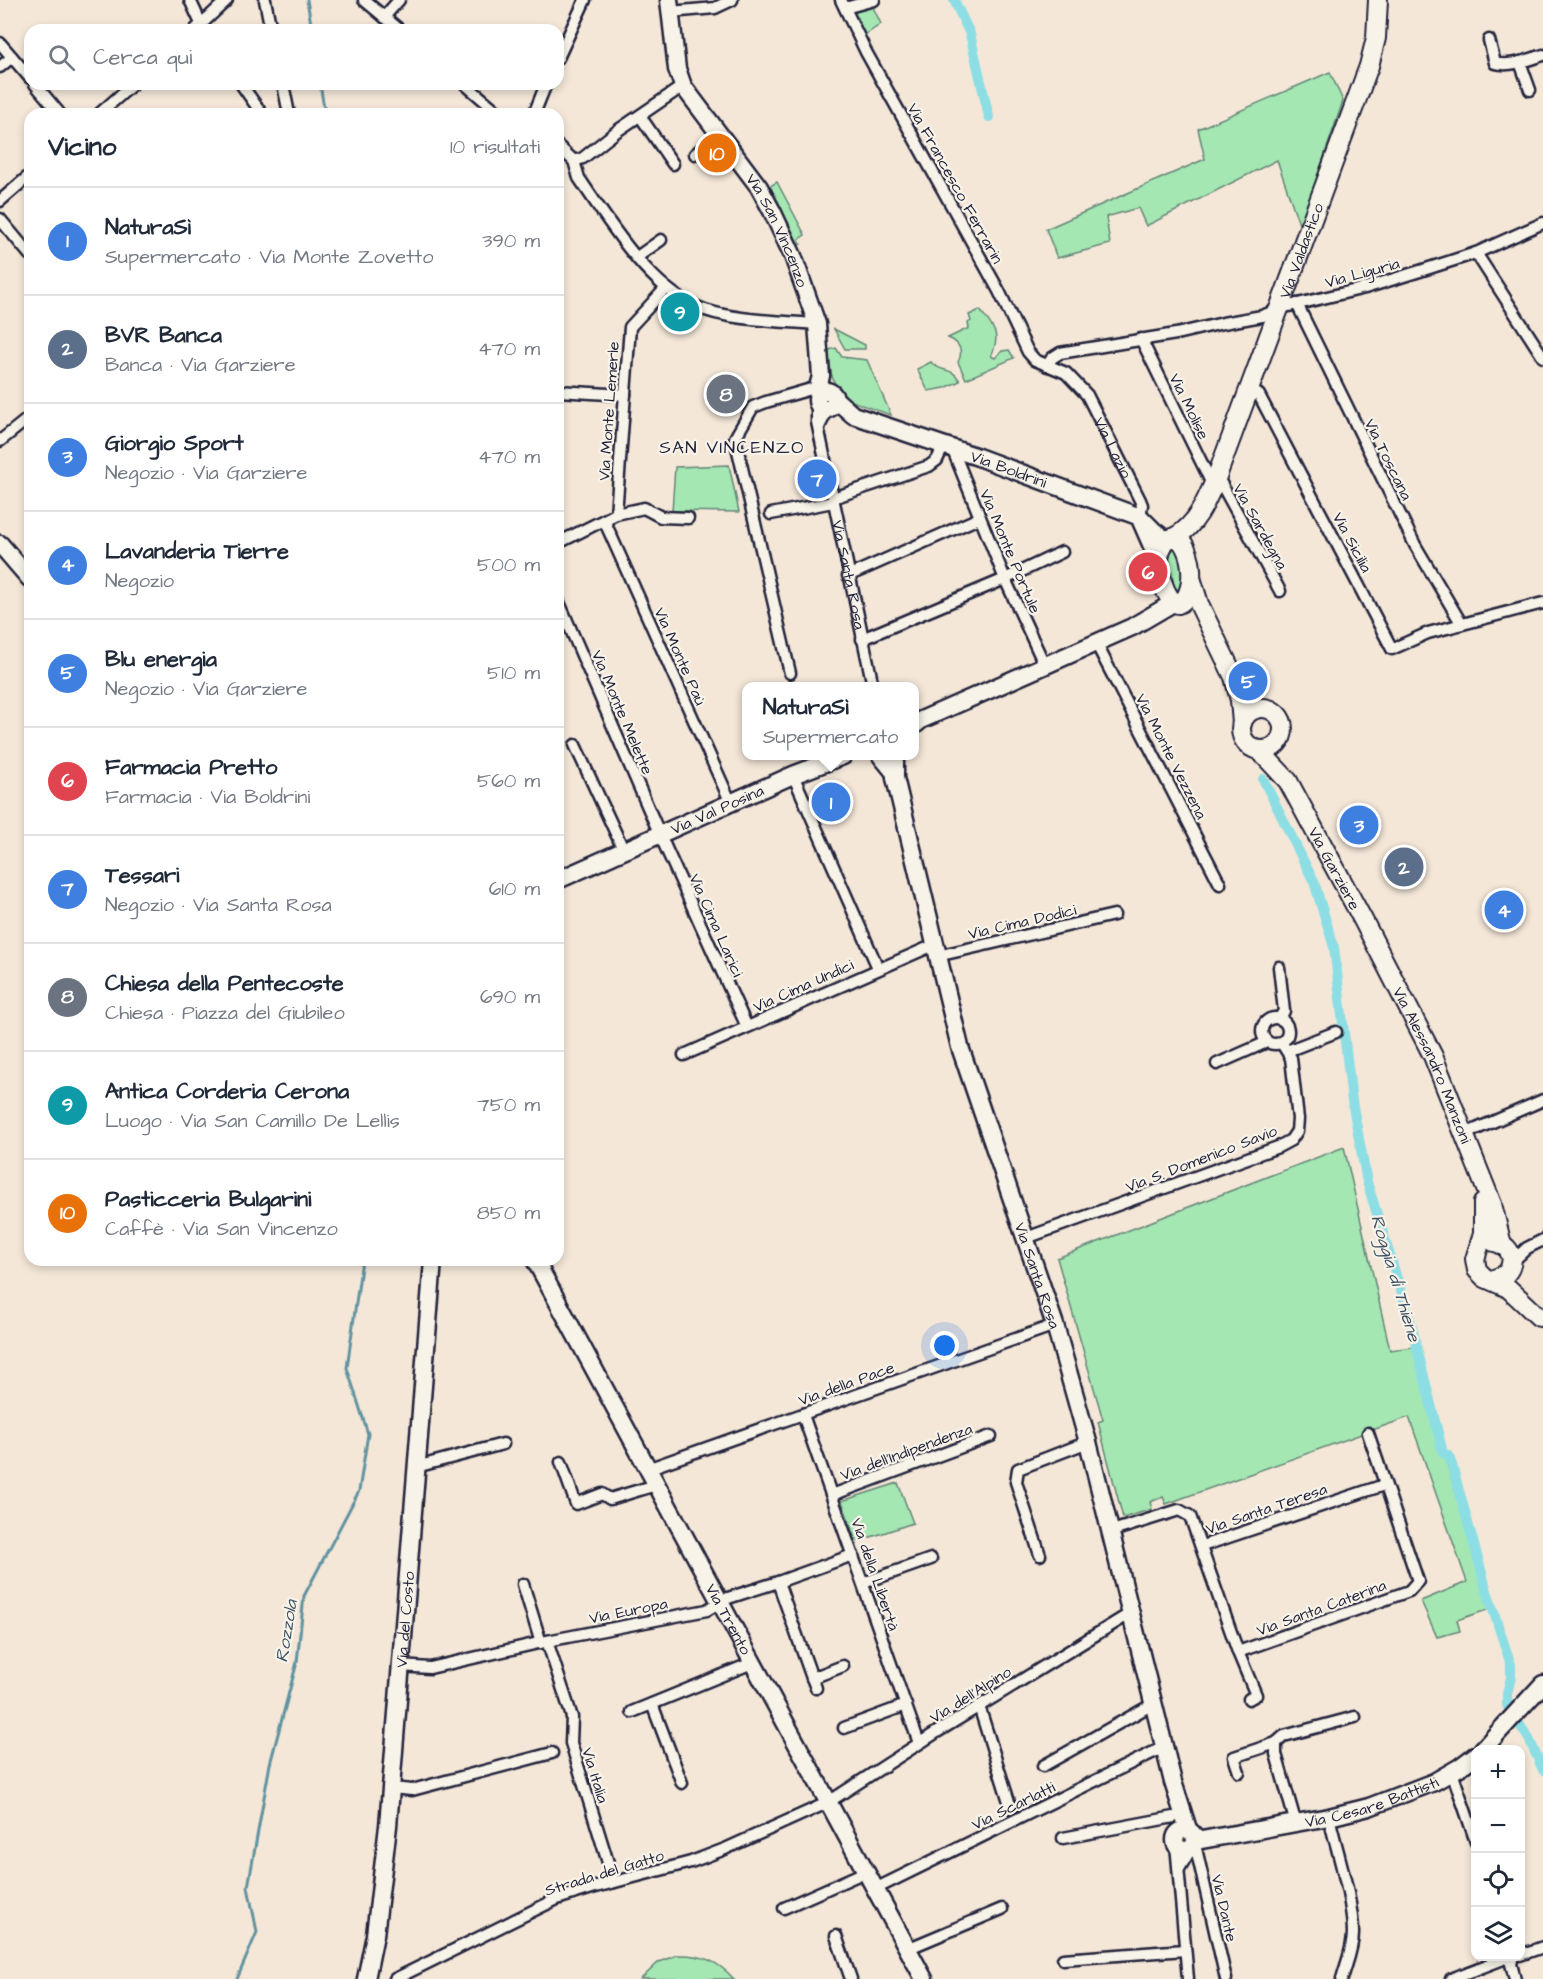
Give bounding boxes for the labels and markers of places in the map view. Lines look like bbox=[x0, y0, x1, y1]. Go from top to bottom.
pin: 10 bbox=[698, 130, 736, 176]
pin: 9 bbox=[660, 290, 700, 334]
pin: 8 bbox=[706, 372, 746, 416]
pin: 7 bbox=[798, 456, 836, 502]
pin: 6 bbox=[1128, 550, 1168, 594]
pin: 5 bbox=[1228, 658, 1268, 704]
pin: 1 bbox=[812, 780, 850, 824]
pin: 3 bbox=[1340, 802, 1378, 848]
pin: 2 bbox=[1384, 844, 1424, 890]
pin: 4 bbox=[1484, 888, 1524, 932]

